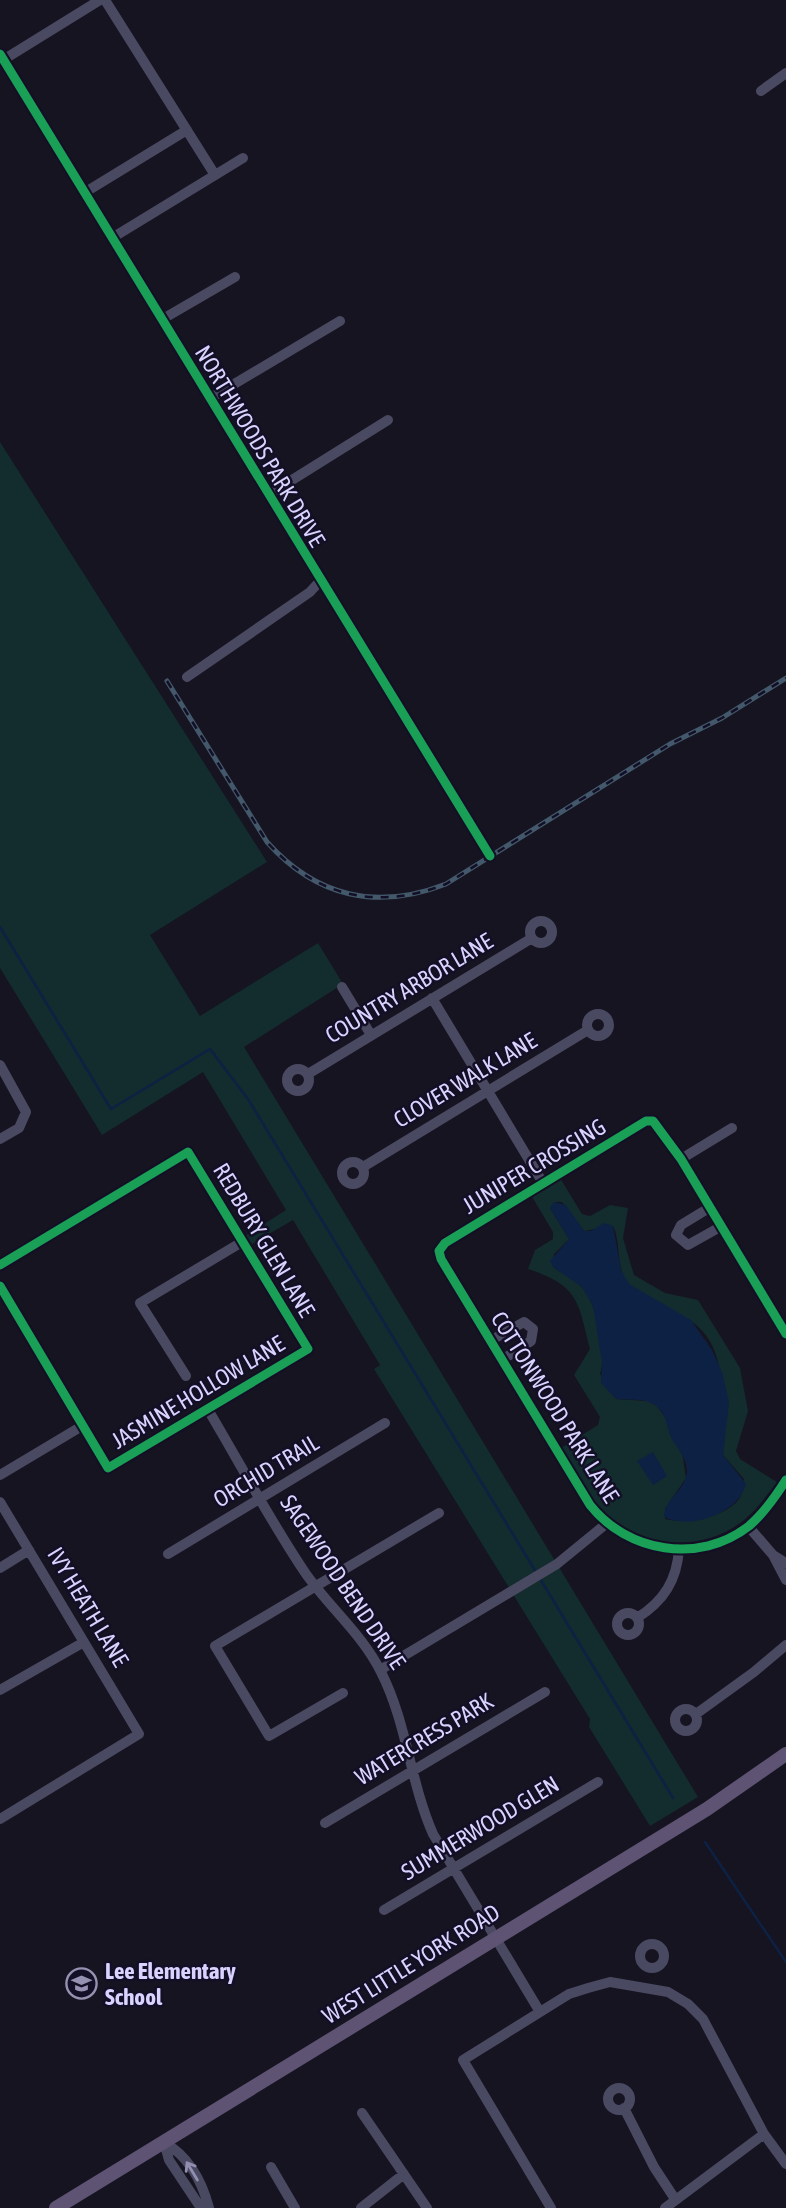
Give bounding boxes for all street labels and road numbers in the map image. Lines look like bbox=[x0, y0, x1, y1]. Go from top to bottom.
street label: NORTHWOODS PARK DRIVE bbox=[190, 341, 330, 551]
street label: COUNTRY ARBOR LANE bbox=[321, 928, 498, 1048]
street label: CLOVER WALK LANE bbox=[389, 1027, 541, 1133]
street label: JUNIPER CROSSING bbox=[458, 1113, 610, 1219]
street label: REDBURY GLEN LANE bbox=[208, 1159, 320, 1322]
street label: COTTONWOOD PARK LANE bbox=[486, 1307, 624, 1507]
street label: JASMINE HOLLOW LANE bbox=[107, 1330, 289, 1454]
street label: ORCHID TRAIL bbox=[209, 1429, 323, 1513]
street label: SAGEWOOD BEND DRIVE bbox=[275, 1490, 411, 1674]
street label: IVY HEATH LANE bbox=[42, 1543, 134, 1671]
street label: WATERCRESS PARK bbox=[350, 1687, 498, 1790]
street label: SUMMERWOOD GLEN bbox=[397, 1771, 563, 1885]
street label: WEST LITTLE YORK ROAD bbox=[318, 1899, 504, 2029]

